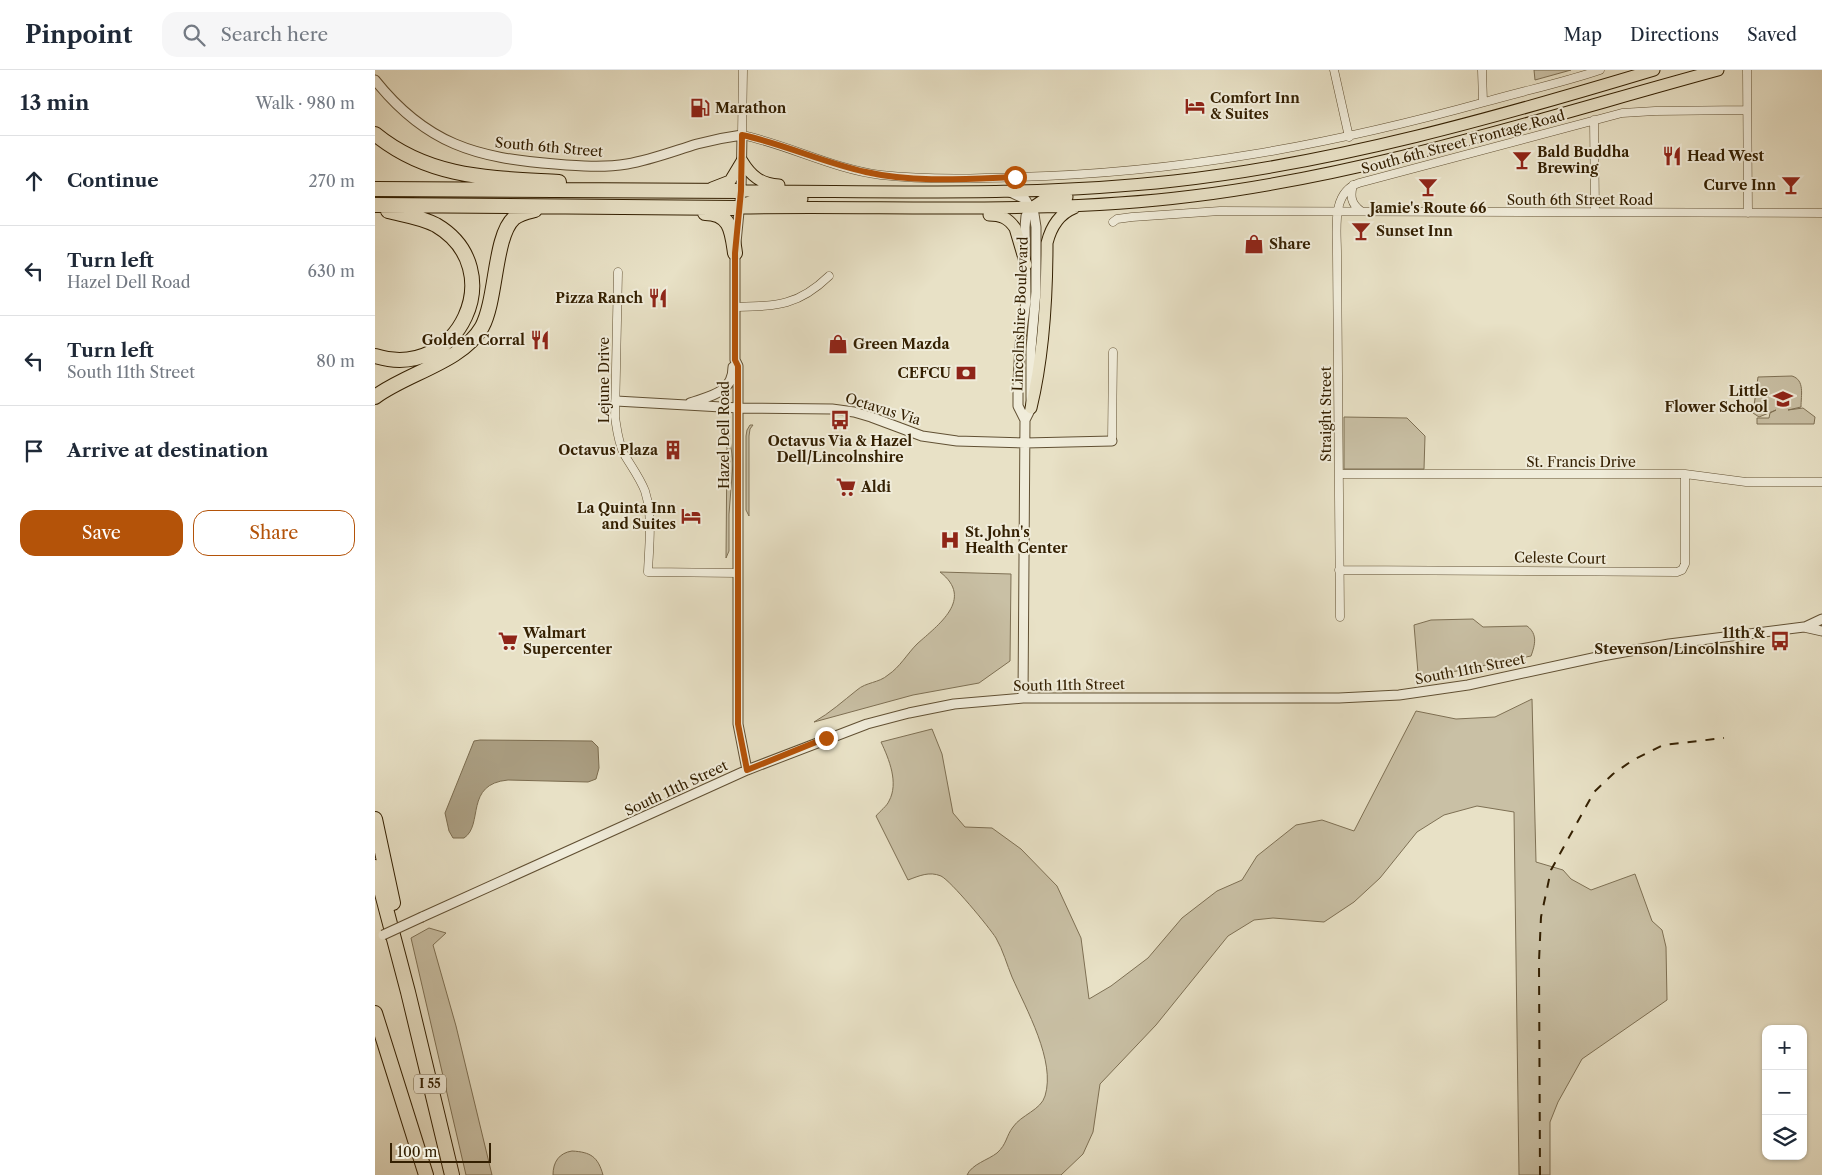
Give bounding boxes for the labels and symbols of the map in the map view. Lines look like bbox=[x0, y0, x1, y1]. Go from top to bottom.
place label: Comfort Inn & Suites bbox=[1210, 89, 1300, 123]
hotel icon: Comfort Inn & Suites bbox=[1184, 95, 1206, 117]
fuel station icon: Marathon bbox=[689, 97, 711, 119]
place label: Marathon bbox=[715, 99, 787, 117]
street label: South 6th Street Frontage Road bbox=[1359, 106, 1567, 178]
street label: South 6th Street bbox=[494, 133, 604, 161]
place label: Bald Buddha Brewing bbox=[1537, 143, 1630, 177]
restaurant icon: Head West bbox=[1661, 145, 1683, 167]
place label: Head West bbox=[1687, 147, 1765, 165]
bar icon: Bald Buddha Brewing bbox=[1511, 149, 1533, 171]
route start bbox=[1004, 166, 1027, 189]
bar icon: Curve Inn bbox=[1780, 174, 1802, 196]
bar icon: Jamie's Route 66 bbox=[1417, 176, 1439, 198]
place label: Curve Inn bbox=[1703, 176, 1776, 194]
street label: South 6th Street Road bbox=[1507, 191, 1654, 209]
place label: Jamie's Route 66 bbox=[1367, 199, 1486, 217]
bar icon: Sunset Inn bbox=[1350, 220, 1372, 242]
place label: Sunset Inn bbox=[1376, 222, 1453, 240]
shop icon: Share bbox=[1243, 233, 1265, 255]
place label: Share bbox=[1269, 235, 1311, 253]
street label: Lincolnshire Boulevard bbox=[1008, 236, 1032, 392]
restaurant icon: Pizza Ranch bbox=[647, 287, 669, 309]
place label: Pizza Ranch bbox=[555, 289, 643, 307]
restaurant icon: Golden Corral bbox=[529, 329, 551, 351]
place label: Golden Corral bbox=[422, 331, 525, 349]
shop icon: Green Mazda bbox=[827, 333, 849, 355]
place label: Green Mazda bbox=[853, 335, 950, 353]
street label: Lejune Drive bbox=[595, 337, 613, 423]
bank icon: CEFCU bbox=[955, 362, 977, 384]
place label: CEFCU bbox=[897, 364, 952, 382]
street label: Straight Street bbox=[1317, 366, 1335, 462]
street label: Hazel Dell Road bbox=[715, 380, 733, 489]
place label: Little Flower School bbox=[1664, 382, 1768, 416]
school or university icon: Little Flower School bbox=[1772, 388, 1794, 410]
street label: Octavus Via bbox=[843, 389, 924, 429]
bus stop icon: Octavus Via & Hazel Dell/Lincolnshire bbox=[829, 409, 851, 431]
place label: Octavus Via & Hazel Dell/Lincolnshire bbox=[768, 432, 912, 466]
building icon: Octavus Plaza bbox=[662, 439, 684, 461]
place label: Octavus Plaza bbox=[558, 441, 659, 459]
street label: St. Francis Drive bbox=[1526, 453, 1636, 471]
supermarket icon: Aldi bbox=[835, 476, 857, 498]
place label: Aldi bbox=[860, 478, 891, 496]
place label: La Quinta Inn and Suites bbox=[577, 499, 676, 533]
hotel icon: La Quinta Inn and Suites bbox=[680, 505, 702, 527]
place label: St. John's Health Center bbox=[965, 523, 1068, 557]
hospital icon: St. John's Health Center bbox=[939, 529, 961, 551]
street label: Celeste Court bbox=[1514, 548, 1606, 568]
place label: Walmart Supercenter bbox=[522, 624, 612, 658]
place label: 11th & Stevenson/Lincolnshire bbox=[1594, 624, 1766, 658]
supermarket icon: Walmart Supercenter bbox=[497, 630, 519, 652]
bus stop icon: 11th & Stevenson/Lincolnshire bbox=[1769, 630, 1791, 652]
street label: South 11th Street bbox=[1413, 649, 1527, 689]
street label: South 11th Street bbox=[1013, 675, 1125, 695]
route end bbox=[815, 727, 838, 750]
street label: South 11th Street bbox=[621, 756, 731, 820]
road number: I 55 bbox=[414, 1074, 446, 1094]
scale bar bbox=[390, 1140, 491, 1163]

